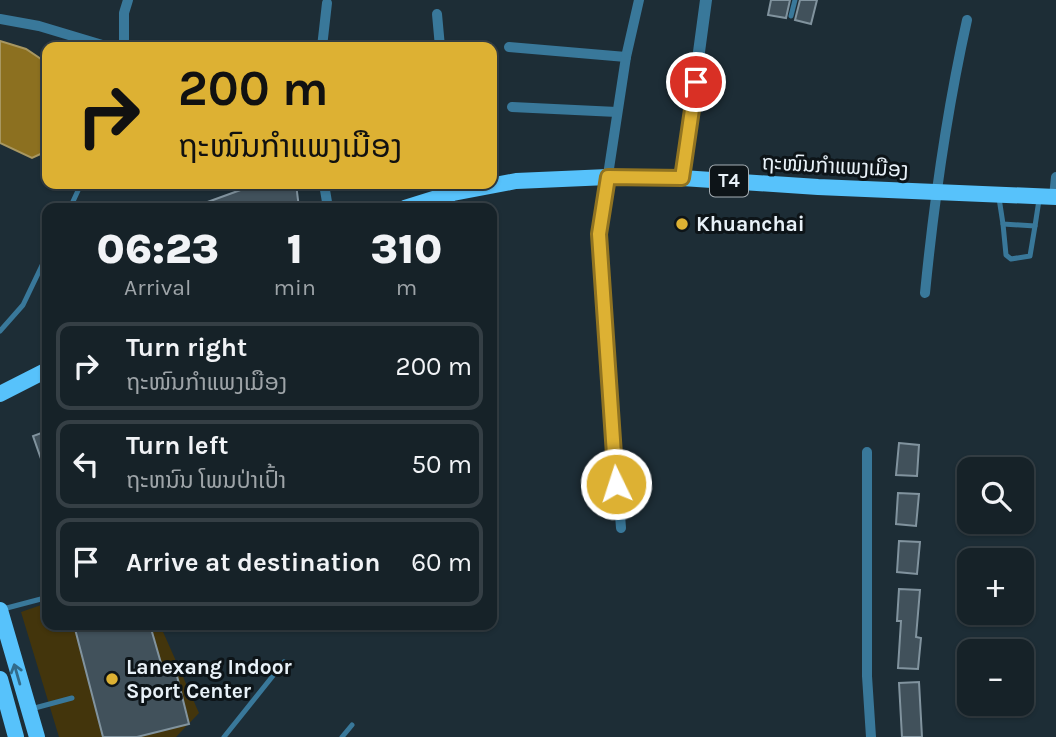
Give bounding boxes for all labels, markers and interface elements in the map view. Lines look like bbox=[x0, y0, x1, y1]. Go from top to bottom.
pin bbox=[666, 52, 726, 112]
text: 200 m bbox=[178, 60, 329, 117]
icon: arrive bbox=[677, 63, 715, 101]
icon: right bbox=[63, 70, 154, 161]
text: ຖະໜົນກຳແພງເມືອງ bbox=[178, 128, 402, 165]
street label: ຖະໜົນກຳແພງເມືອງ bbox=[761, 149, 909, 182]
road number: T4 bbox=[710, 166, 748, 196]
place label: Khuanchai bbox=[696, 212, 805, 236]
marker: Khuanchai bbox=[674, 216, 690, 232]
text: 06:23 bbox=[97, 224, 219, 274]
text: 1 bbox=[287, 224, 303, 274]
text: 310 bbox=[370, 224, 442, 274]
text: Arrival bbox=[124, 274, 191, 301]
text: min bbox=[274, 274, 316, 301]
text: m bbox=[396, 274, 417, 301]
text: Turn right bbox=[126, 332, 247, 363]
icon: right bbox=[67, 347, 105, 385]
text: 200 m bbox=[396, 351, 472, 382]
text: ຖະໜົນກຳແພງເມືອງ bbox=[126, 369, 287, 396]
text: Turn left bbox=[126, 430, 228, 461]
icon: left bbox=[67, 445, 105, 483]
position arrow bbox=[579, 447, 653, 521]
text: 50 m bbox=[411, 449, 472, 480]
map controls bbox=[957, 457, 1034, 716]
button: search bbox=[957, 457, 1034, 534]
text: ຖະຫນົນ ໂພນປ່າເປົ້າ bbox=[126, 467, 286, 494]
icon: arrive bbox=[67, 543, 105, 581]
text: Arrive at destination bbox=[126, 547, 380, 578]
text: 60 m bbox=[411, 547, 472, 578]
button: + bbox=[957, 548, 1034, 625]
button: − bbox=[957, 639, 1034, 716]
place label: Lanexang Indoor Sport Center bbox=[126, 655, 293, 703]
one-way arrow bbox=[9, 663, 22, 685]
marker: Lanexang Indoor Sport Center bbox=[104, 671, 120, 687]

